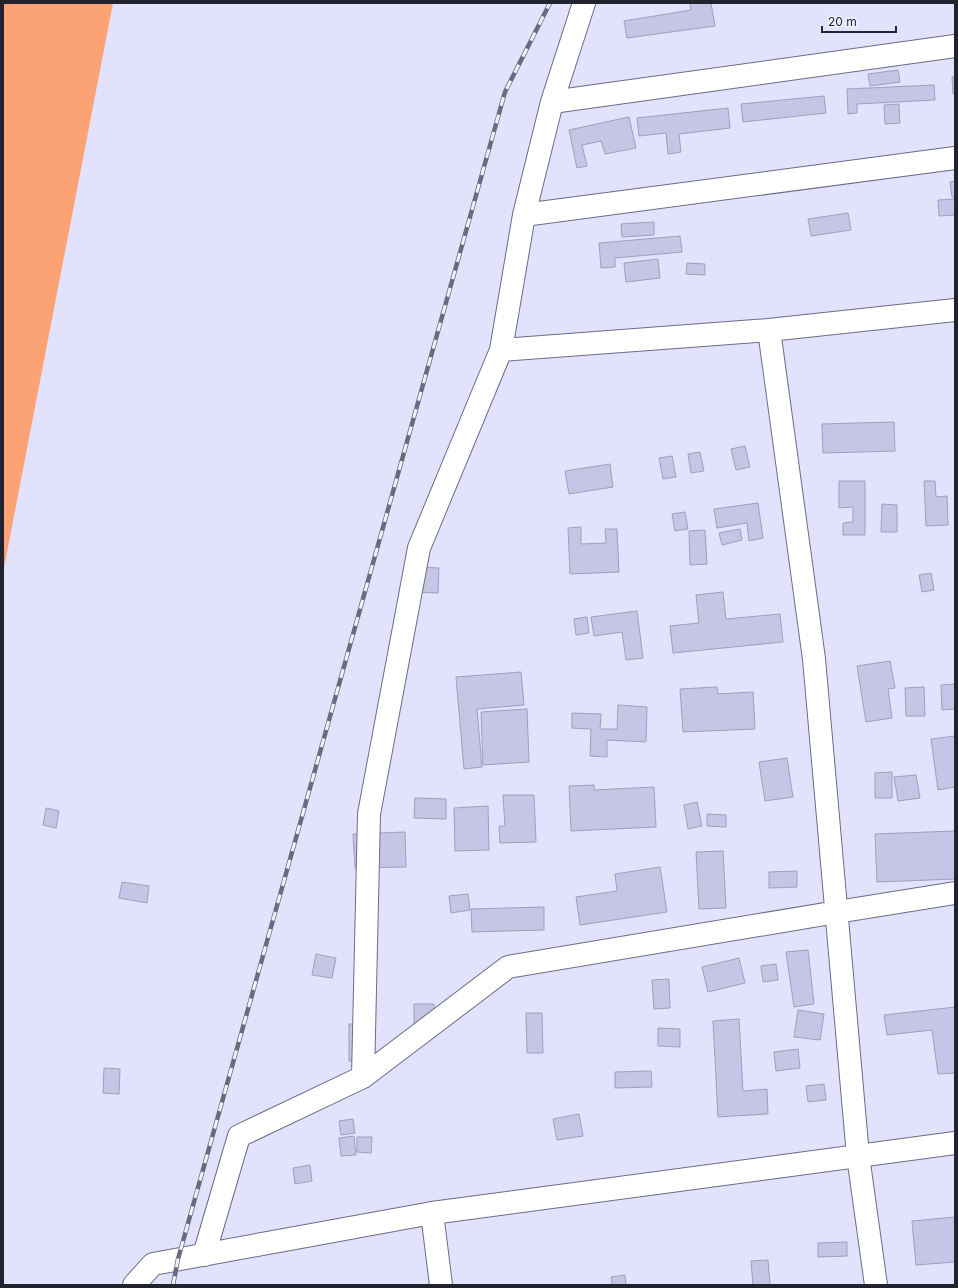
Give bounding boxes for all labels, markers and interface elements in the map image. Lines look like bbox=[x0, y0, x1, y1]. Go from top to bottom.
scale bar bbox=[822, 8, 896, 34]
text: 20 m bbox=[828, 14, 857, 29]

